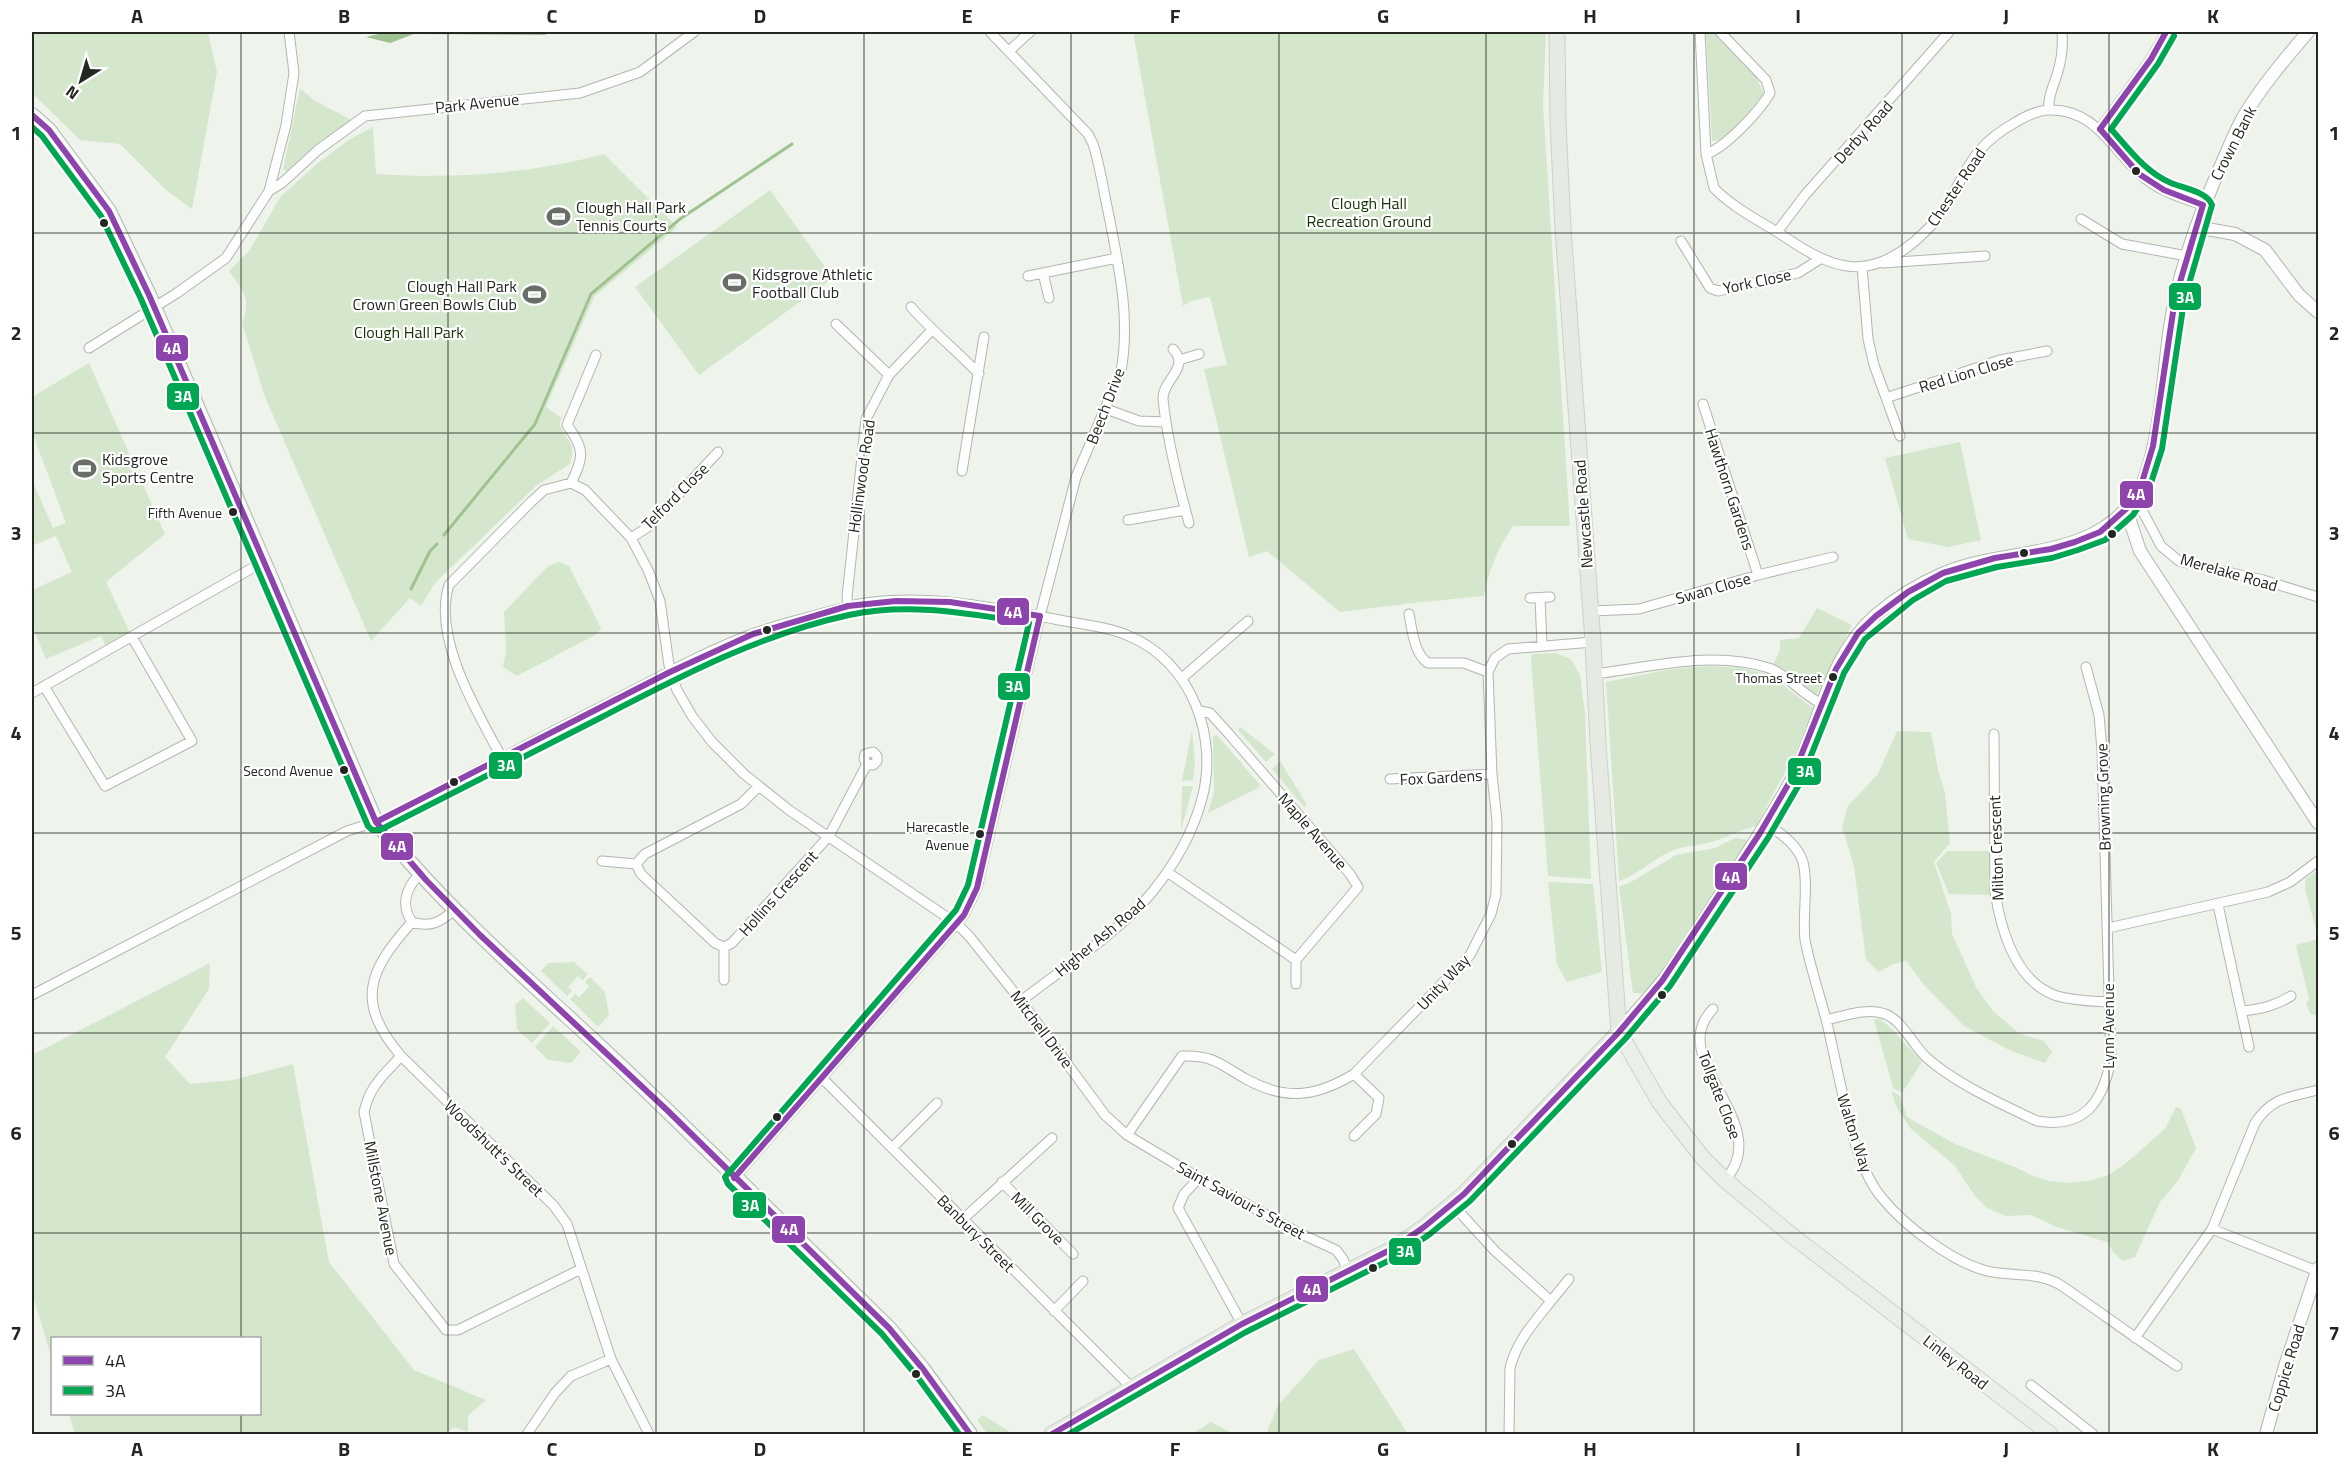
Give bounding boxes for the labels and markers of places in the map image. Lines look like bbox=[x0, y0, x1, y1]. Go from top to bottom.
unlabelled marker bbox=[2130, 165, 2142, 177]
place label: Clough Hall Park Tennis Courts bbox=[576, 195, 686, 237]
sports icon: Clough Hall Park Tennis Courts bbox=[545, 203, 571, 229]
unlabelled marker bbox=[98, 217, 110, 229]
place label: Kidsgrove Athletic Football Club bbox=[752, 262, 873, 304]
sports icon: Kidsgrove Athletic Football Club bbox=[721, 270, 747, 296]
place label: Clough Hall Park Crown Green Bowls Club bbox=[352, 274, 517, 316]
sports icon: Clough Hall Park Crown Green Bowls Club bbox=[522, 282, 548, 308]
place label: Kidsgrove Sports Centre bbox=[102, 447, 194, 489]
sports icon: Kidsgrove Sports Centre bbox=[71, 455, 97, 481]
place label: Fifth Avenue bbox=[148, 502, 222, 523]
marker: Fifth Avenue bbox=[227, 506, 239, 518]
unlabelled marker bbox=[2106, 528, 2118, 540]
unlabelled marker bbox=[2018, 547, 2030, 559]
unlabelled marker bbox=[761, 624, 773, 636]
place label: Thomas Street bbox=[1735, 667, 1822, 688]
marker: Thomas Street bbox=[1827, 671, 1839, 683]
place label: Second Avenue bbox=[243, 760, 333, 781]
marker: Second Avenue bbox=[338, 764, 350, 776]
unlabelled marker bbox=[448, 776, 460, 788]
place label: Harecastle Avenue bbox=[906, 816, 969, 855]
marker: Harecastle Avenue bbox=[974, 828, 986, 840]
unlabelled marker bbox=[1656, 989, 1668, 1001]
unlabelled marker bbox=[771, 1111, 783, 1123]
unlabelled marker bbox=[1506, 1138, 1518, 1150]
unlabelled marker bbox=[1367, 1262, 1379, 1274]
unlabelled marker bbox=[910, 1368, 922, 1380]

